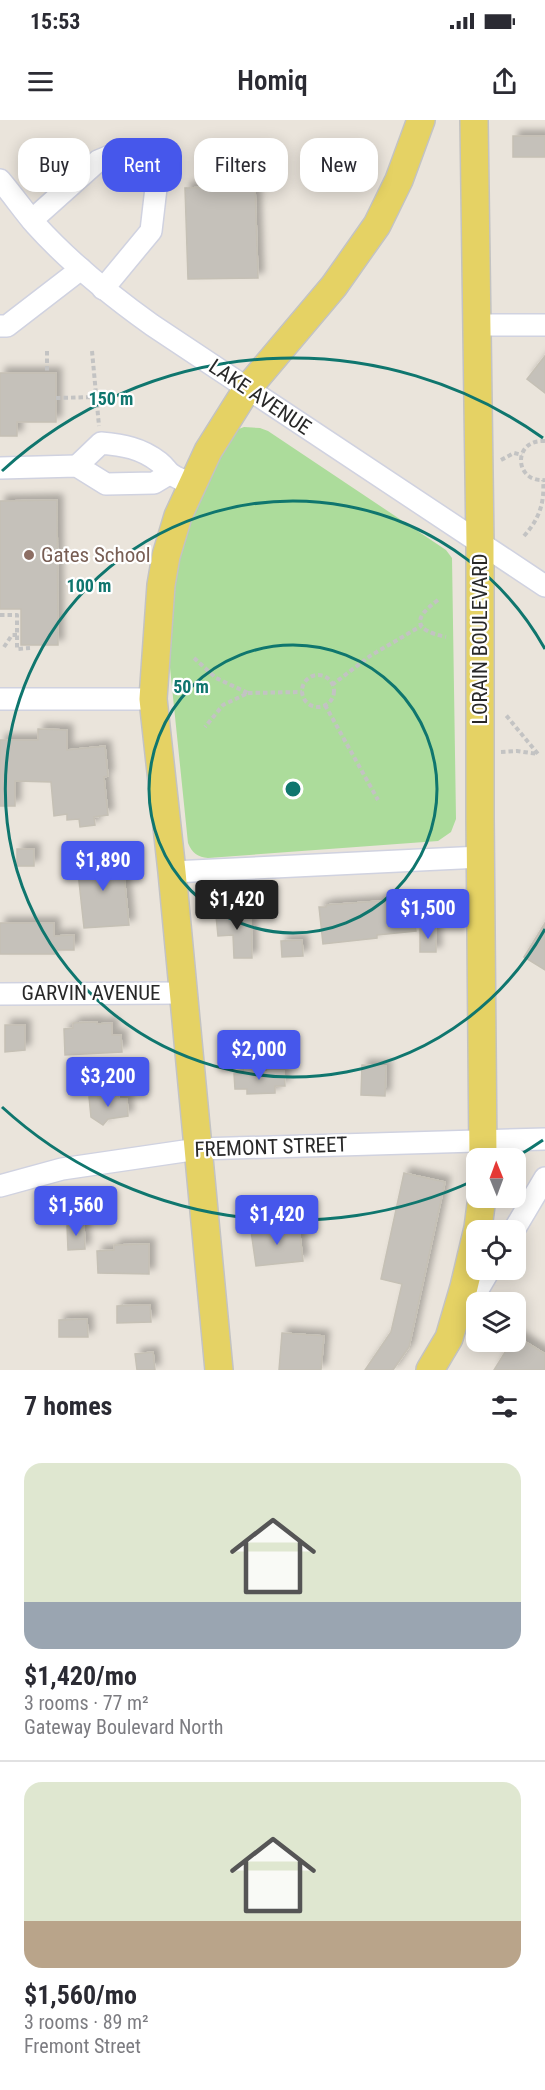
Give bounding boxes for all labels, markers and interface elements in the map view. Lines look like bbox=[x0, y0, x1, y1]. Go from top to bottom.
text: 15:53 bbox=[30, 9, 81, 34]
icon: menu bbox=[24, 65, 57, 98]
text: Homiq bbox=[237, 65, 308, 97]
icon: share bbox=[488, 65, 521, 98]
chip: Buy bbox=[18, 138, 90, 192]
chip: Rent bbox=[102, 138, 182, 192]
chip: Filters bbox=[194, 138, 288, 192]
chip: New bbox=[300, 138, 378, 192]
street label: LAKE AVENUE bbox=[205, 354, 315, 440]
text: 150 m bbox=[89, 388, 133, 409]
place label: Gates School bbox=[41, 543, 151, 567]
marker: Gates School bbox=[22, 548, 36, 562]
street label: LORAIN BOULEVARD bbox=[468, 554, 492, 724]
text: 100 m bbox=[67, 575, 111, 596]
text: 50 m bbox=[173, 676, 209, 697]
centre of rings bbox=[283, 779, 303, 799]
pin: $1,890 bbox=[54, 841, 152, 892]
text: $1,890 bbox=[75, 848, 131, 872]
pin: $1,420 bbox=[188, 880, 286, 931]
text: $1,420 bbox=[209, 887, 265, 911]
pin: $1,500 bbox=[379, 889, 477, 940]
text: $1,500 bbox=[400, 896, 456, 920]
street label: GARVIN AVENUE bbox=[22, 981, 161, 1005]
pin: $2,000 bbox=[210, 1030, 308, 1081]
text: $2,000 bbox=[231, 1037, 287, 1061]
pin: $3,200 bbox=[59, 1057, 157, 1108]
text: $3,200 bbox=[80, 1064, 136, 1088]
street label: FREMONT STREET bbox=[194, 1132, 348, 1162]
north arrow bbox=[466, 1148, 526, 1208]
map controls bbox=[466, 1148, 526, 1352]
pin: $1,560 bbox=[27, 1186, 125, 1237]
text: $1,560 bbox=[48, 1193, 104, 1217]
pin: $1,420 bbox=[228, 1195, 326, 1246]
text: $1,420 bbox=[249, 1202, 305, 1226]
button: locate bbox=[466, 1220, 526, 1280]
button: layers bbox=[466, 1292, 526, 1352]
icon: filters bbox=[488, 1390, 521, 1423]
text: 7 homes bbox=[24, 1391, 112, 1421]
icon: home bbox=[219, 1502, 327, 1610]
text: $1,420/mo bbox=[24, 1661, 137, 1691]
text: 3 rooms · 77 m² bbox=[24, 1691, 149, 1715]
text: Gateway Boulevard North bbox=[24, 1715, 224, 1739]
icon: home bbox=[219, 1821, 327, 1929]
text: $1,560/mo bbox=[24, 1980, 137, 2010]
text: 3 rooms · 89 m² bbox=[24, 2010, 149, 2034]
text: Fremont Street bbox=[24, 2034, 141, 2058]

